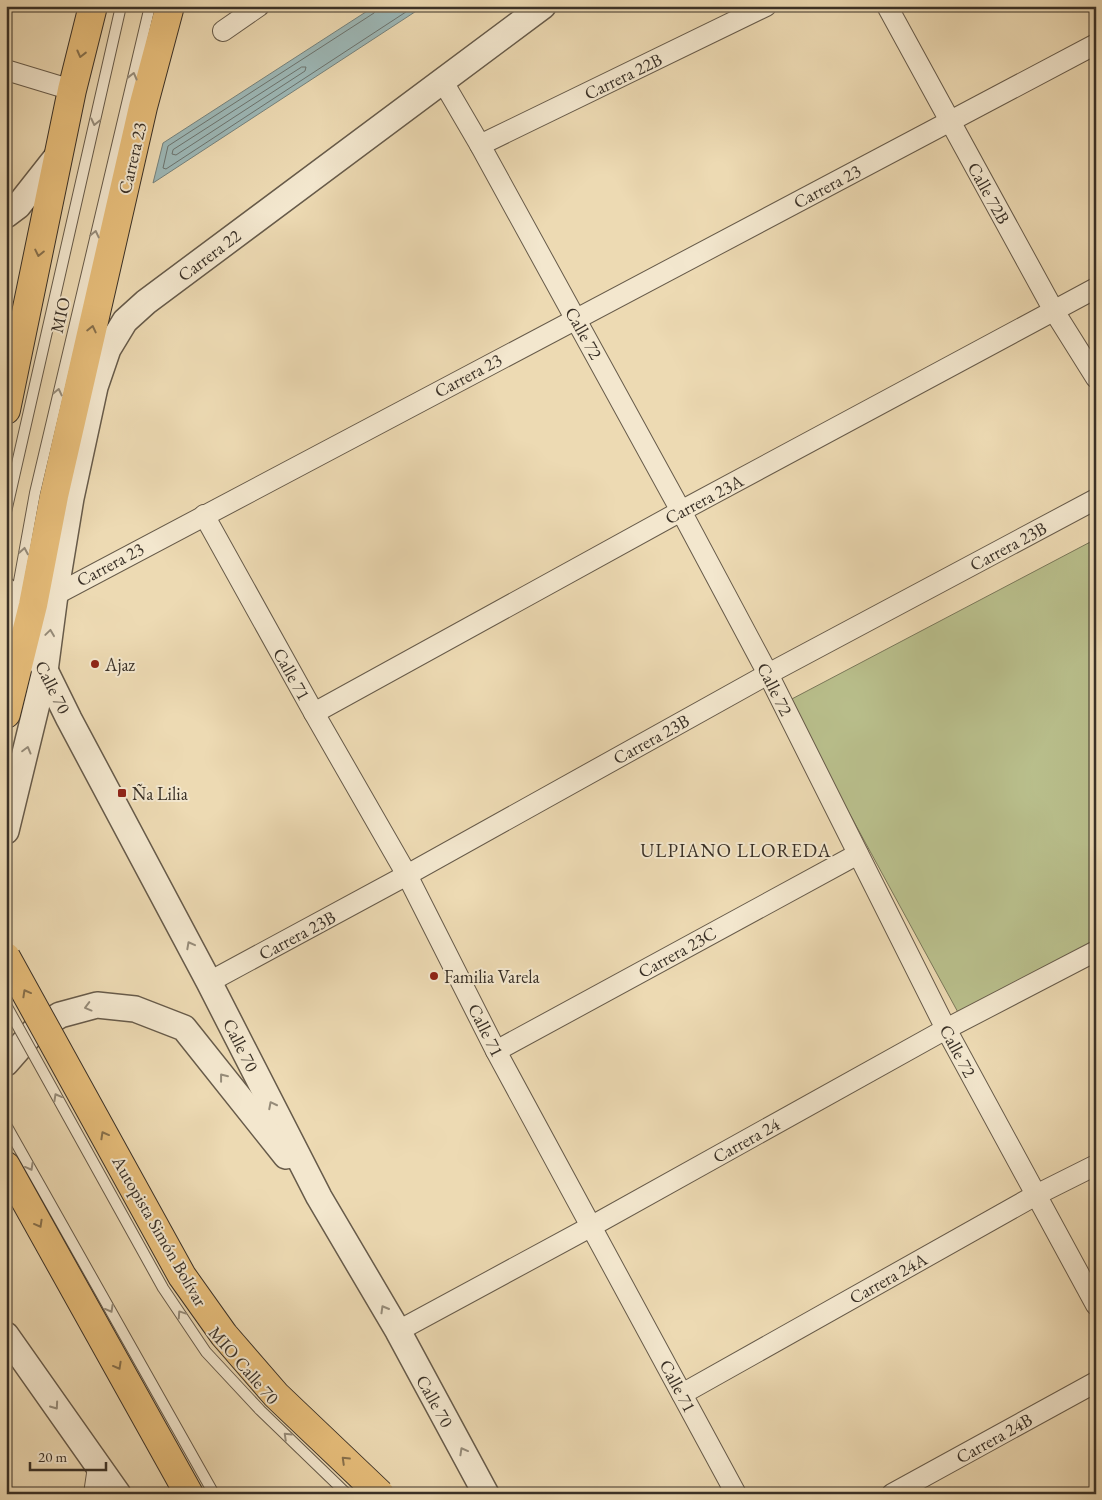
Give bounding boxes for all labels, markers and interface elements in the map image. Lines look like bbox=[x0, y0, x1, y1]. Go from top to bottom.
street label: Carrera 22B bbox=[580, 47, 666, 105]
one-way arrow bbox=[76, 49, 87, 58]
one-way arrow bbox=[127, 71, 138, 80]
one-way arrow bbox=[90, 118, 101, 127]
street label: Carrera 23 bbox=[113, 120, 151, 196]
street label: Calle 72B bbox=[963, 158, 1015, 228]
street label: Carrera 23 bbox=[789, 159, 865, 213]
street label: Carrera 22 bbox=[173, 224, 245, 286]
one-way arrow bbox=[89, 230, 100, 239]
one-way arrow bbox=[34, 249, 45, 257]
street label: MIO bbox=[45, 295, 75, 335]
street label: Calle 72 bbox=[560, 303, 608, 364]
one-way arrow bbox=[86, 324, 97, 333]
street label: Carrera 23 bbox=[430, 348, 506, 402]
one-way arrow bbox=[52, 388, 63, 397]
street label: Carrera 23A bbox=[661, 469, 748, 529]
street label: Carrera 23B bbox=[966, 516, 1050, 576]
street label: Carrera 23 bbox=[72, 537, 148, 591]
one-way arrow bbox=[19, 547, 29, 555]
one-way arrow bbox=[44, 629, 55, 637]
street label: Calle 71 bbox=[268, 644, 316, 704]
place label: Ajaz bbox=[104, 653, 135, 676]
street label: Calle 70 bbox=[30, 657, 76, 718]
marker: Ajaz bbox=[89, 658, 101, 670]
street label: Calle 72 bbox=[752, 659, 798, 720]
street label: Carrera 23B bbox=[609, 709, 693, 769]
one-way arrow bbox=[22, 746, 32, 754]
place label: Ña Lilia bbox=[132, 782, 189, 805]
marker: Ña Lilia bbox=[116, 787, 128, 799]
district label: ULPIANO LLOREDA bbox=[640, 838, 832, 863]
street label: Carrera 23B bbox=[255, 905, 339, 965]
street label: Carrera 23C bbox=[634, 921, 720, 983]
one-way arrow bbox=[186, 942, 196, 951]
place label: Familia Varela bbox=[444, 965, 541, 988]
marker: Familia Varela bbox=[428, 970, 440, 982]
one-way arrow bbox=[22, 989, 32, 998]
street label: Calle 71 bbox=[463, 1000, 509, 1060]
one-way arrow bbox=[84, 1001, 93, 1012]
street label: Calle 70 bbox=[218, 1015, 264, 1076]
street label: Calle 72 bbox=[935, 1021, 982, 1082]
one-way arrow bbox=[219, 1074, 228, 1083]
one-way arrow bbox=[53, 1093, 63, 1102]
one-way arrow bbox=[268, 1101, 278, 1110]
street label: Carrera 24 bbox=[708, 1112, 784, 1168]
one-way arrow bbox=[101, 1131, 111, 1140]
street label: Autopista Simón Bolívar bbox=[107, 1151, 212, 1310]
one-way arrow bbox=[24, 1162, 34, 1171]
one-way arrow bbox=[32, 1218, 42, 1227]
street label: Carrera 24A bbox=[845, 1247, 931, 1309]
one-way arrow bbox=[104, 1303, 114, 1312]
one-way arrow bbox=[381, 1305, 391, 1314]
one-way arrow bbox=[178, 1310, 187, 1319]
street label: MIO Calle 70 bbox=[204, 1321, 284, 1409]
street label: Calle 71 bbox=[655, 1356, 701, 1416]
one-way arrow bbox=[112, 1360, 122, 1369]
street label: Calle 70 bbox=[411, 1371, 459, 1432]
one-way arrow bbox=[49, 1400, 58, 1410]
street label: Carrera 24B bbox=[952, 1408, 1036, 1468]
one-way arrow bbox=[283, 1433, 292, 1442]
scale bar bbox=[30, 1440, 106, 1472]
text: 20 m bbox=[38, 1447, 67, 1466]
one-way arrow bbox=[459, 1447, 469, 1456]
one-way arrow bbox=[341, 1457, 350, 1466]

